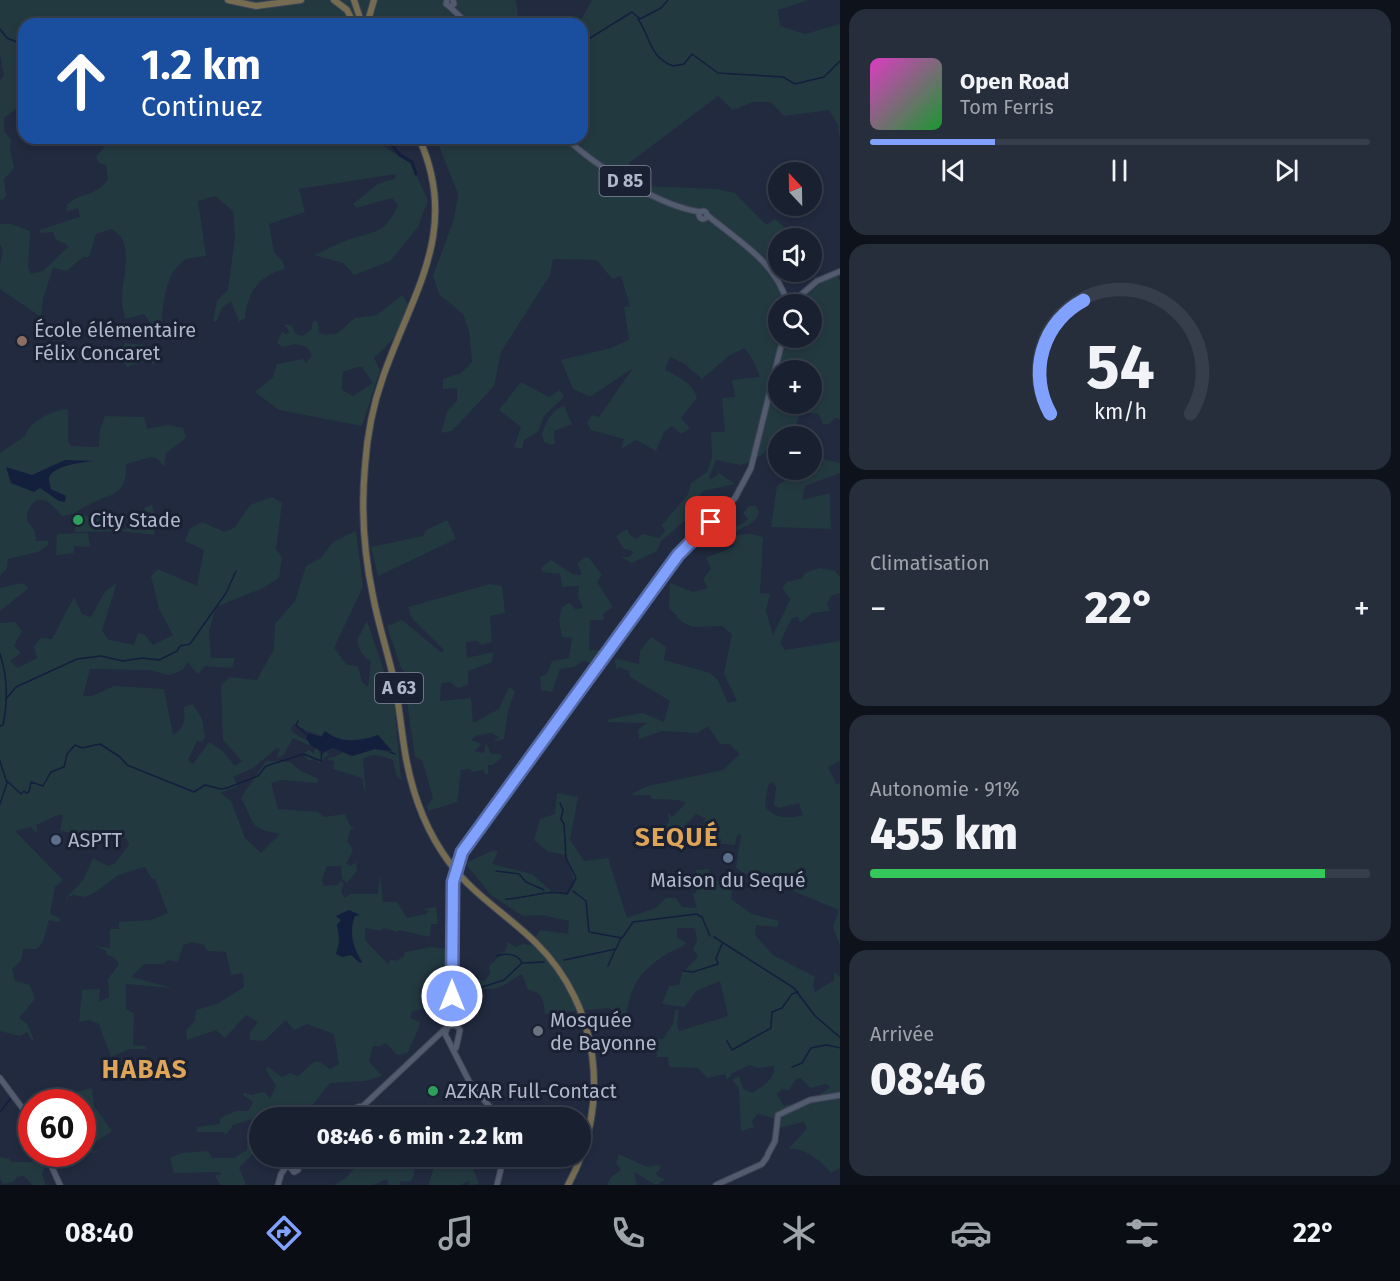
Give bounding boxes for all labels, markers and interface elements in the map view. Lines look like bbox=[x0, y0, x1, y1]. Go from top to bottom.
text: 1.2 km bbox=[141, 40, 261, 90]
icon: ahead bbox=[42, 42, 120, 120]
text: Open Road bbox=[960, 68, 1070, 95]
text: Continuez bbox=[141, 91, 262, 123]
text: Tom Ferris bbox=[960, 95, 1054, 119]
icon: previous bbox=[937, 154, 970, 187]
icon: pause bbox=[1103, 154, 1136, 187]
icon: next bbox=[1270, 154, 1303, 187]
north arrow bbox=[768, 162, 822, 216]
map controls bbox=[768, 162, 822, 480]
road number: D 85 bbox=[600, 166, 650, 196]
button: sound bbox=[768, 228, 822, 282]
button: search bbox=[768, 294, 822, 348]
place label: École élémentaire Félix Concaret bbox=[34, 318, 196, 365]
text: 54 bbox=[1086, 330, 1154, 405]
marker: École élémentaire Félix Concaret bbox=[15, 334, 29, 348]
button: + bbox=[768, 360, 822, 414]
text: km/h bbox=[1093, 400, 1147, 426]
button: − bbox=[768, 426, 822, 480]
pin bbox=[685, 496, 736, 547]
icon: arrive bbox=[694, 505, 727, 538]
place label: City Stade bbox=[90, 508, 181, 532]
marker: City Stade bbox=[71, 513, 85, 527]
text: Climatisation bbox=[870, 551, 990, 575]
text: 22° bbox=[1085, 581, 1155, 635]
text: − bbox=[870, 589, 887, 629]
text: + bbox=[1354, 589, 1370, 629]
road number: A 63 bbox=[375, 673, 423, 703]
text: Autonomie · 91% bbox=[870, 777, 1019, 801]
text: 455 km bbox=[870, 807, 1018, 861]
district label: SEQUÉ bbox=[635, 821, 719, 853]
place label: ASPTT bbox=[68, 828, 123, 852]
marker: ASPTT bbox=[49, 833, 63, 847]
marker: Maison du Sequé bbox=[721, 851, 735, 865]
place label: Maison du Sequé bbox=[650, 868, 806, 892]
position arrow bbox=[420, 964, 484, 1028]
place label: Mosquée de Bayonne bbox=[550, 1008, 657, 1055]
text: Arrivée bbox=[870, 1022, 934, 1046]
marker: Mosquée de Bayonne bbox=[531, 1024, 545, 1038]
text: 08:46 bbox=[870, 1052, 986, 1106]
district label: HABAS bbox=[102, 1054, 188, 1085]
place label: AZKAR Full-Contact bbox=[445, 1079, 618, 1103]
marker: AZKAR Full-Contact bbox=[426, 1084, 440, 1098]
speed limit sign: 60 bbox=[18, 1089, 96, 1167]
text: 08:46 · 6 min · 2.2 km bbox=[317, 1123, 523, 1150]
icon: directions bbox=[263, 1212, 305, 1254]
icon: music bbox=[435, 1212, 477, 1254]
icon: phone bbox=[607, 1212, 649, 1254]
icon: climate bbox=[778, 1212, 820, 1254]
icon: car bbox=[950, 1212, 992, 1254]
icon: filters bbox=[1121, 1212, 1163, 1254]
text: 08:40 bbox=[65, 1217, 134, 1249]
text: 22° bbox=[1293, 1217, 1335, 1249]

